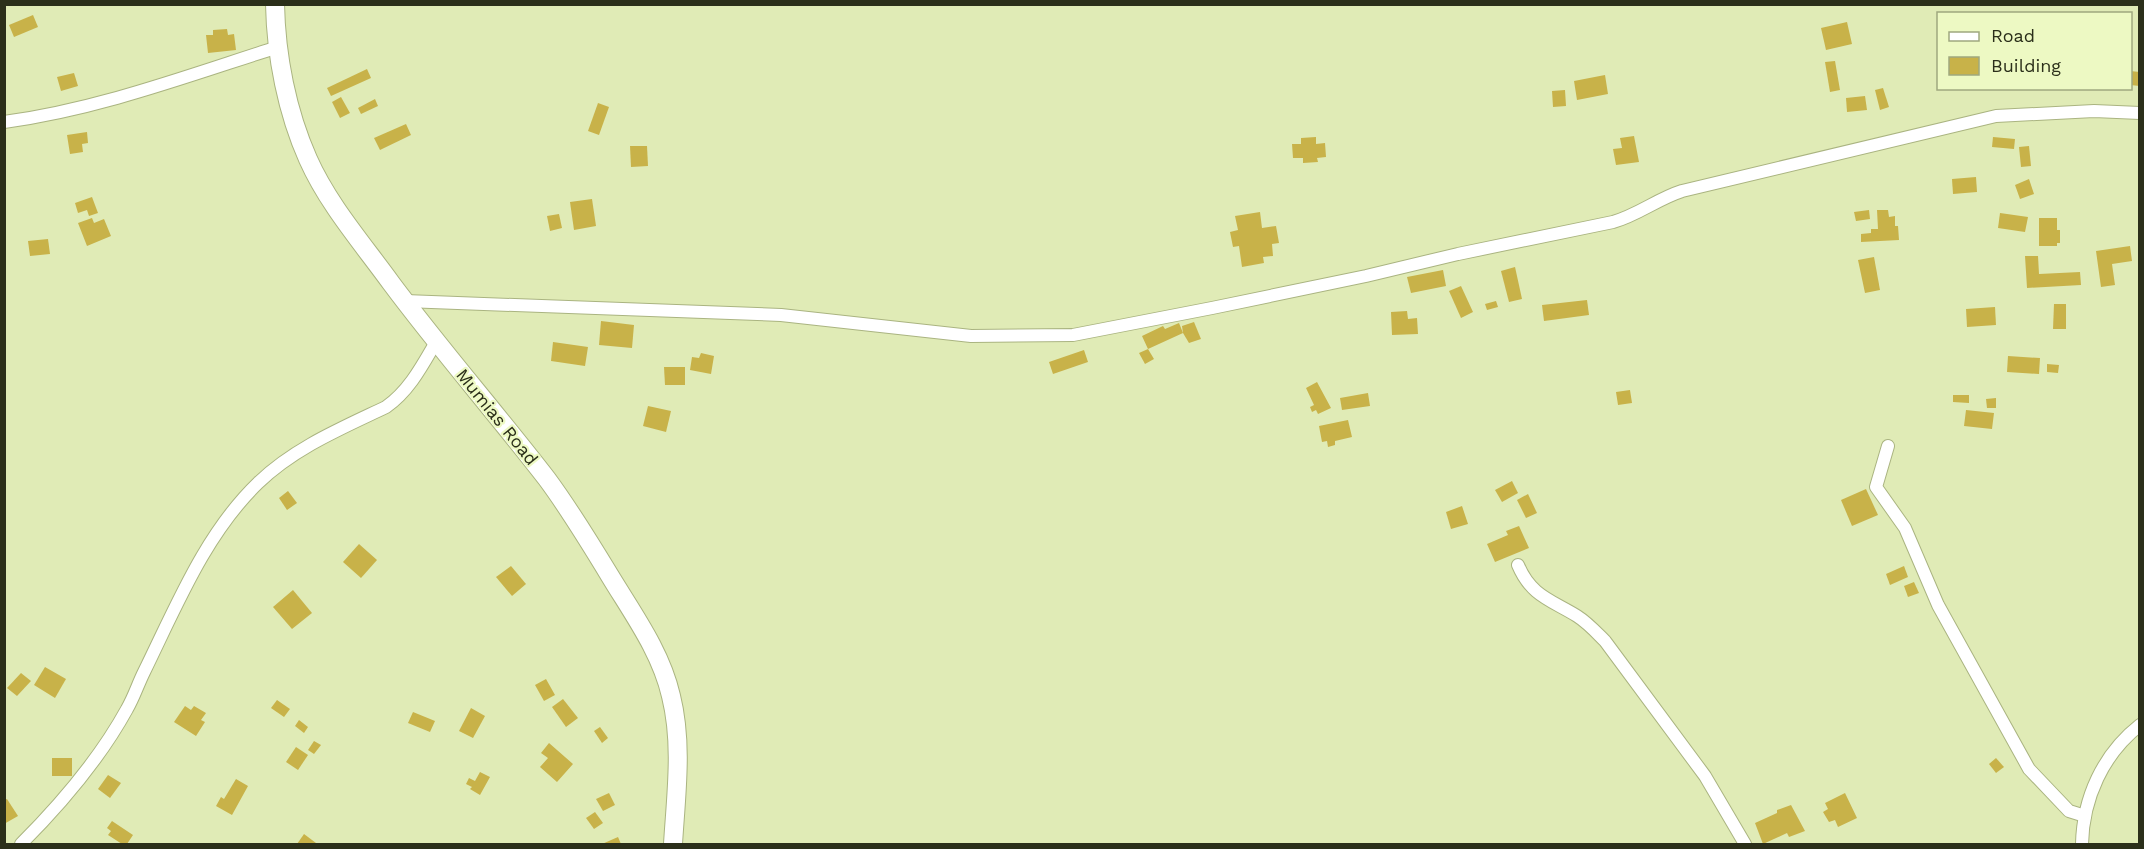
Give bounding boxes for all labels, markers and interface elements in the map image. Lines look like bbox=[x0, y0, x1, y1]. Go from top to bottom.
legend bbox=[1937, 12, 2132, 90]
text: Road bbox=[1991, 25, 2035, 46]
text: Building bbox=[1991, 55, 2061, 76]
street label: Mumias Road bbox=[452, 364, 543, 469]

